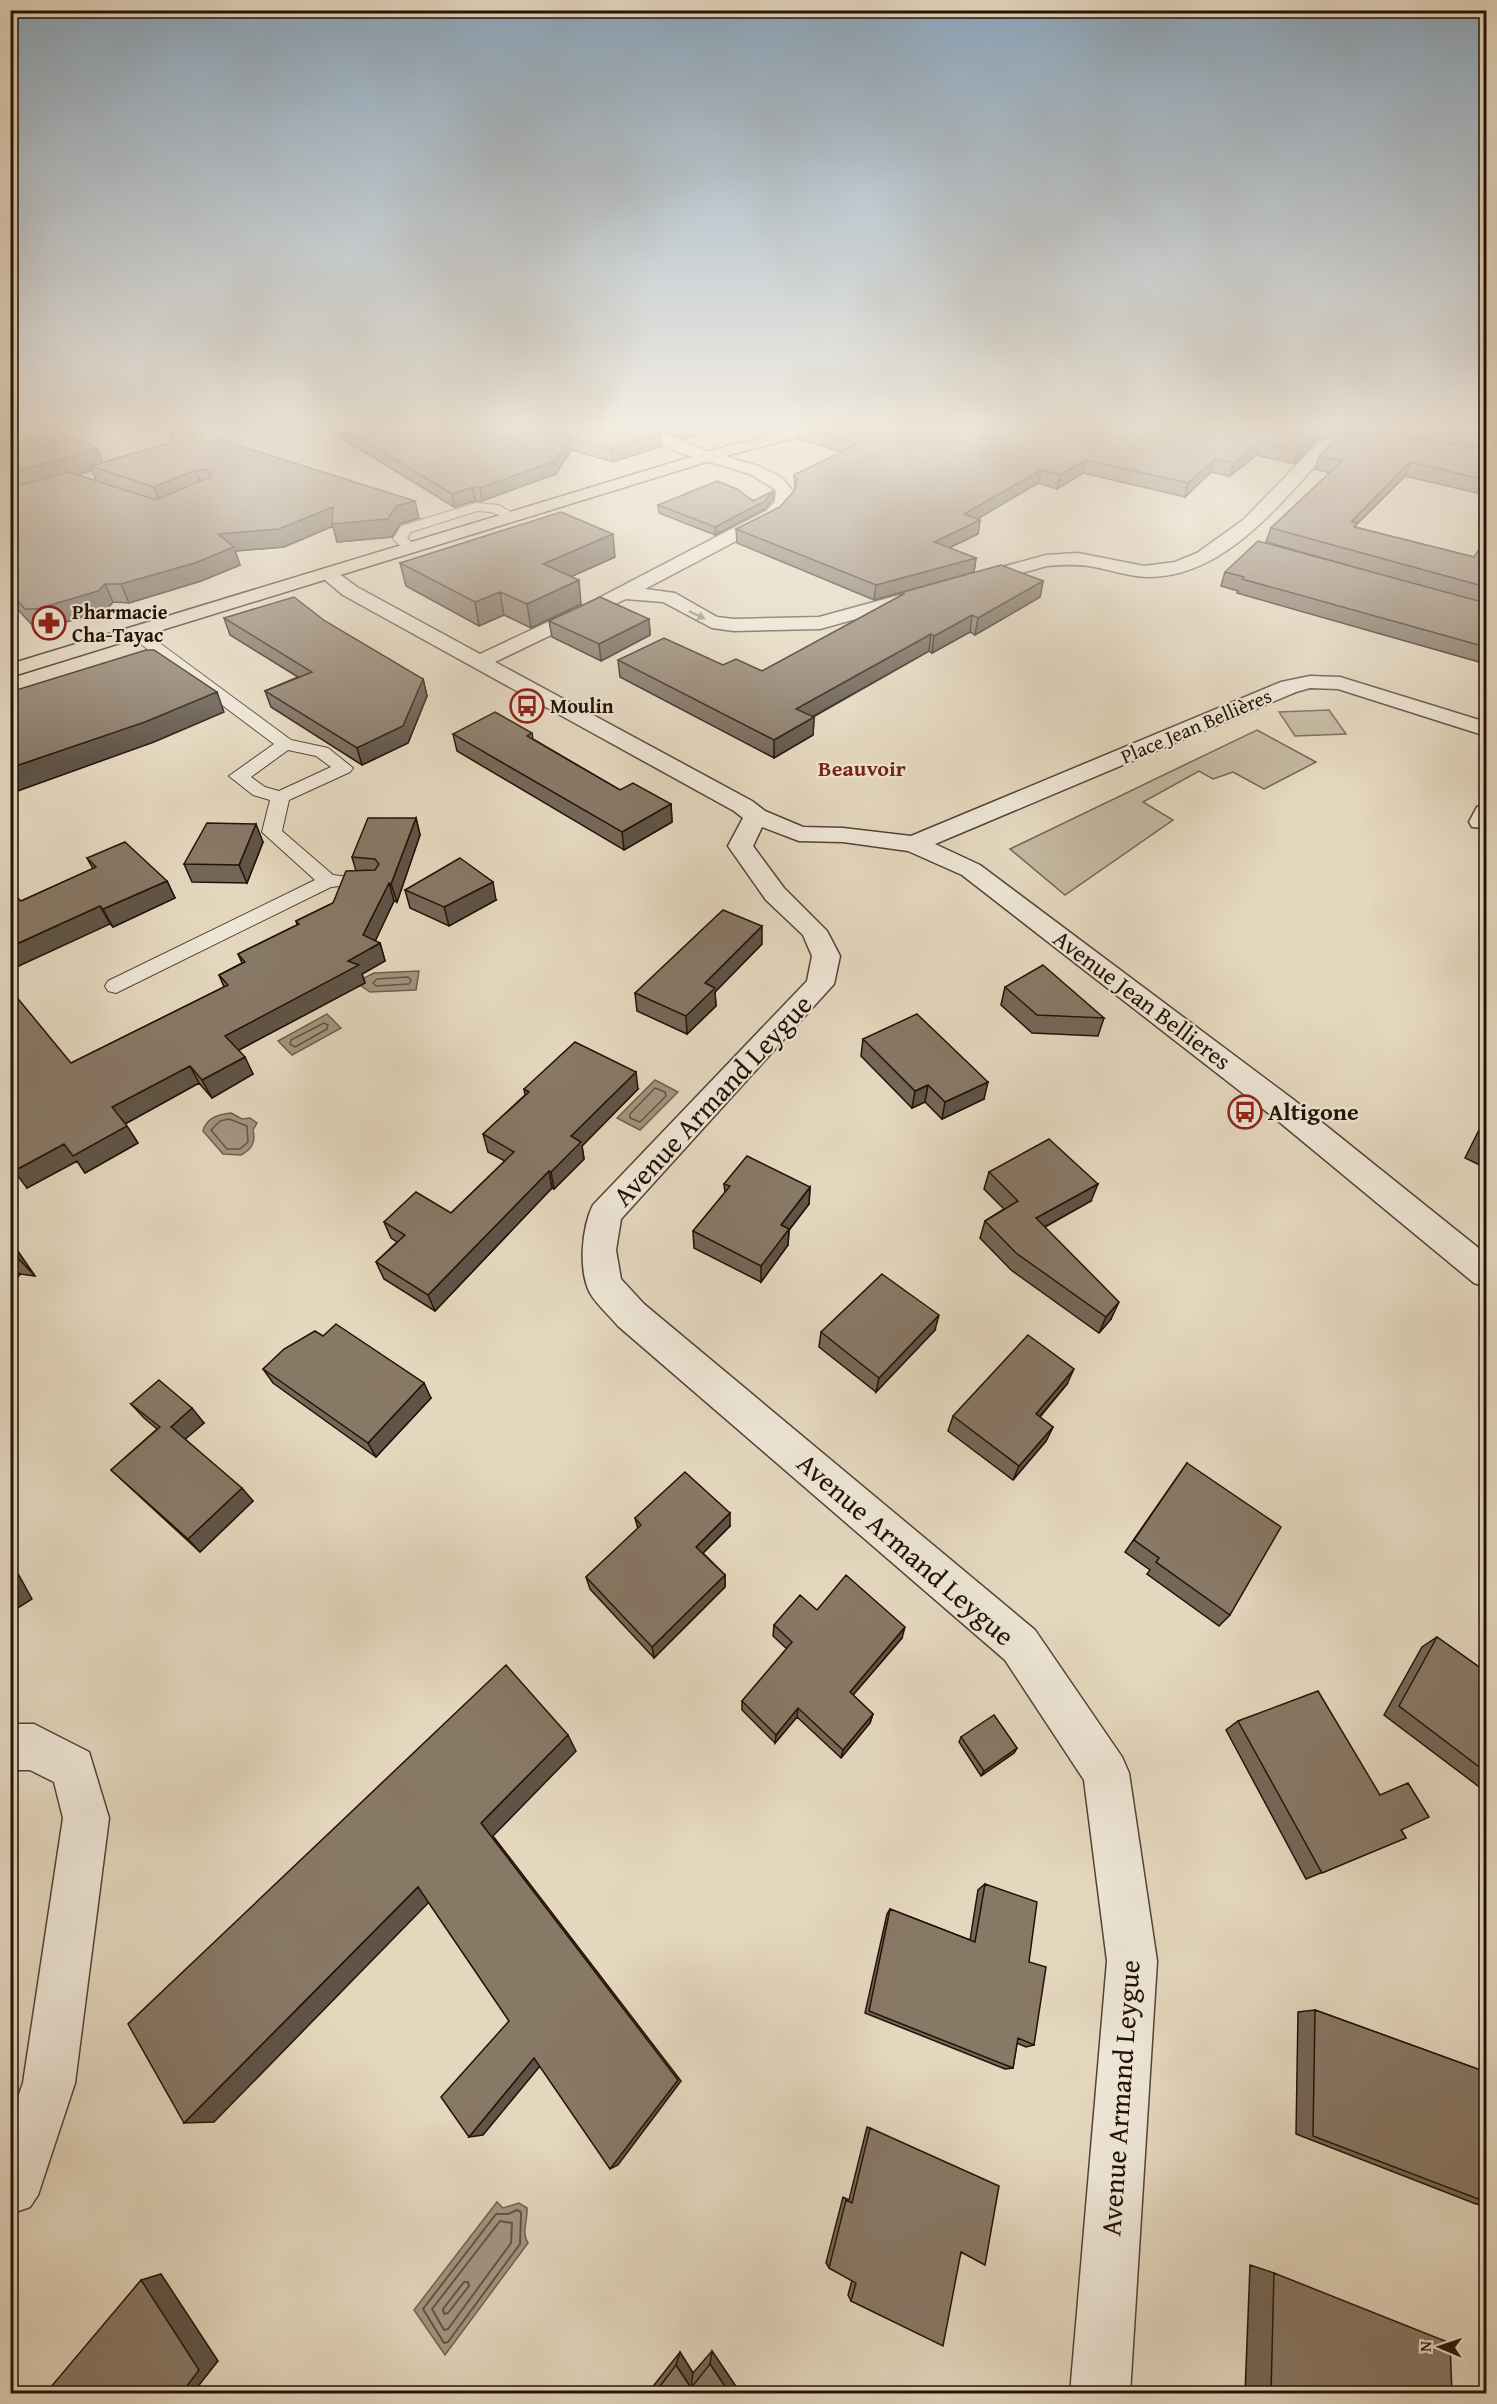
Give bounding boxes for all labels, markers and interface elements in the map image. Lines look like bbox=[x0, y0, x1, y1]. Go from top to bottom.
place label: Pharmacie Cha-Tayac bbox=[72, 597, 168, 649]
pharmacy icon: Pharmacie Cha-Tayac bbox=[31, 605, 67, 641]
one-way arrow bbox=[689, 610, 706, 619]
street label: Place Jean Bellières bbox=[1116, 681, 1276, 770]
bus stop icon: Moulin bbox=[509, 688, 545, 724]
place label: Moulin bbox=[550, 691, 614, 720]
district label: Beauvoir bbox=[818, 752, 906, 784]
street label: Avenue Jean Bellieres bbox=[1046, 921, 1239, 1078]
street label: Avenue Armand Leygue bbox=[602, 985, 821, 1215]
bus stop icon: Altigone bbox=[1227, 1094, 1263, 1130]
place label: Altigone bbox=[1268, 1094, 1359, 1129]
street label: Avenue Armand Leygue bbox=[788, 1442, 1024, 1655]
street label: Avenue Armand Leygue bbox=[1089, 1959, 1150, 2237]
north arrow bbox=[1410, 2317, 1470, 2377]
text: N bbox=[1413, 2340, 1437, 2352]

